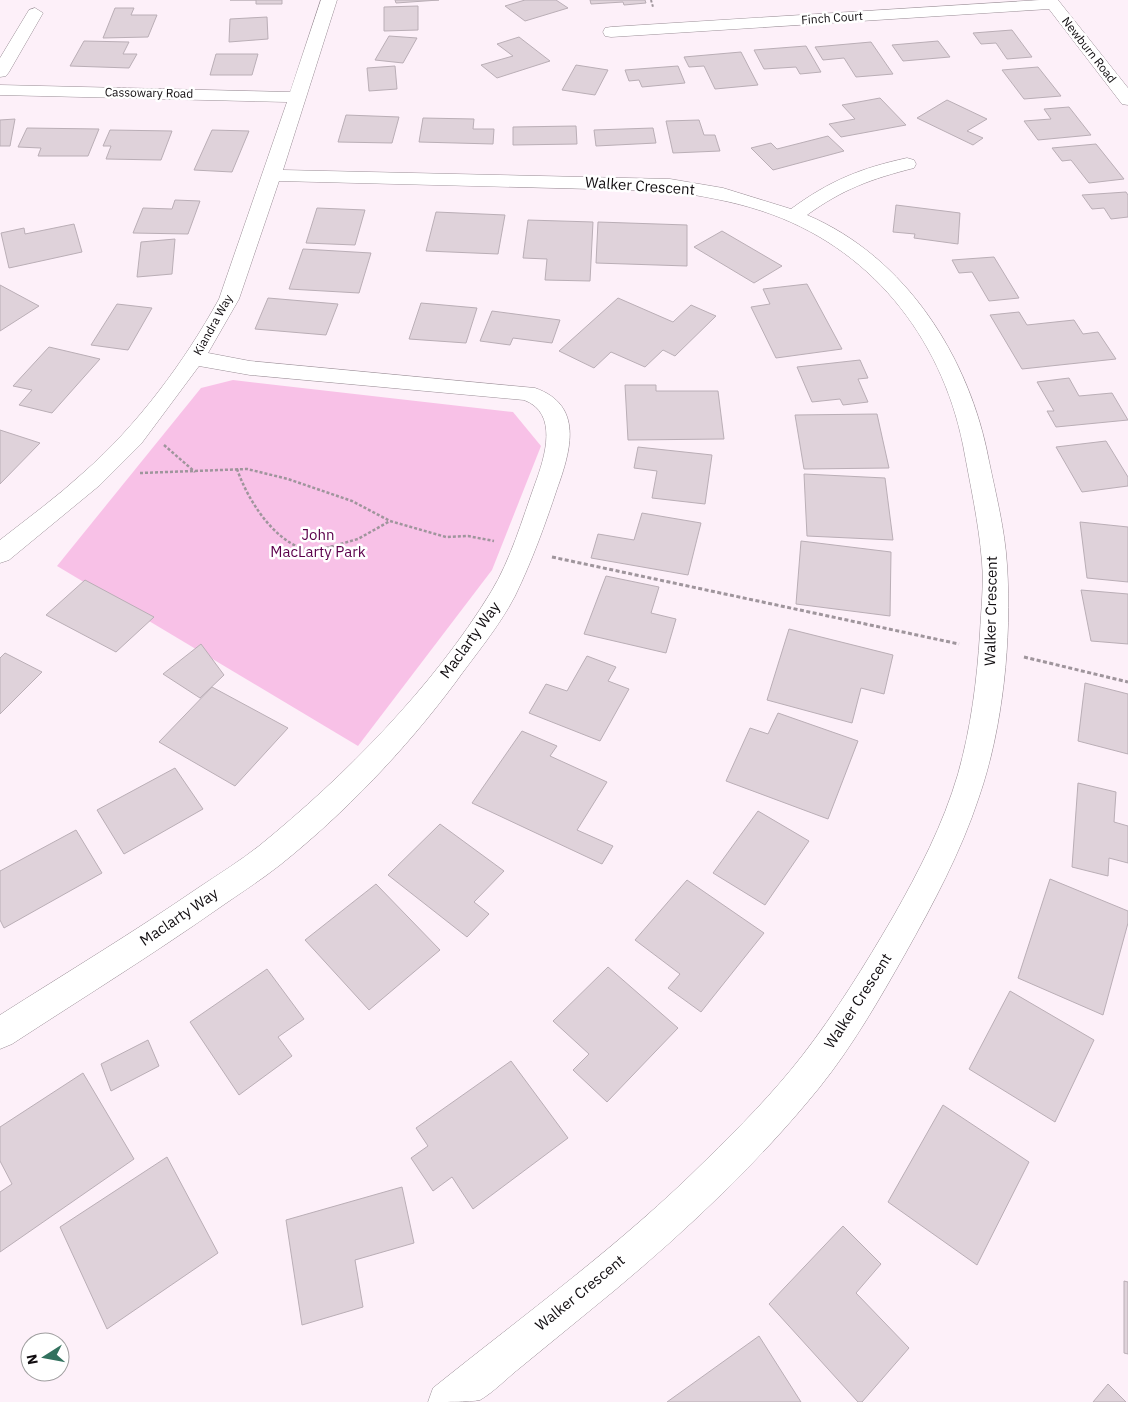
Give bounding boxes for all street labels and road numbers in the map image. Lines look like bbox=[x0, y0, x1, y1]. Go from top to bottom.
street label: Finch Court bbox=[801, 8, 863, 27]
street label: Newburn Road bbox=[1059, 14, 1120, 86]
street label: Cassowary Road bbox=[105, 84, 193, 101]
street label: Walker Crescent bbox=[585, 172, 696, 199]
street label: Kiandra Way bbox=[190, 292, 235, 358]
street label: Walker Crescent bbox=[980, 556, 1001, 666]
street label: Maclarty Way bbox=[435, 597, 504, 682]
street label: Maclarty Way bbox=[136, 883, 222, 950]
street label: Walker Crescent bbox=[820, 949, 896, 1052]
street label: Walker Crescent bbox=[531, 1251, 628, 1335]

